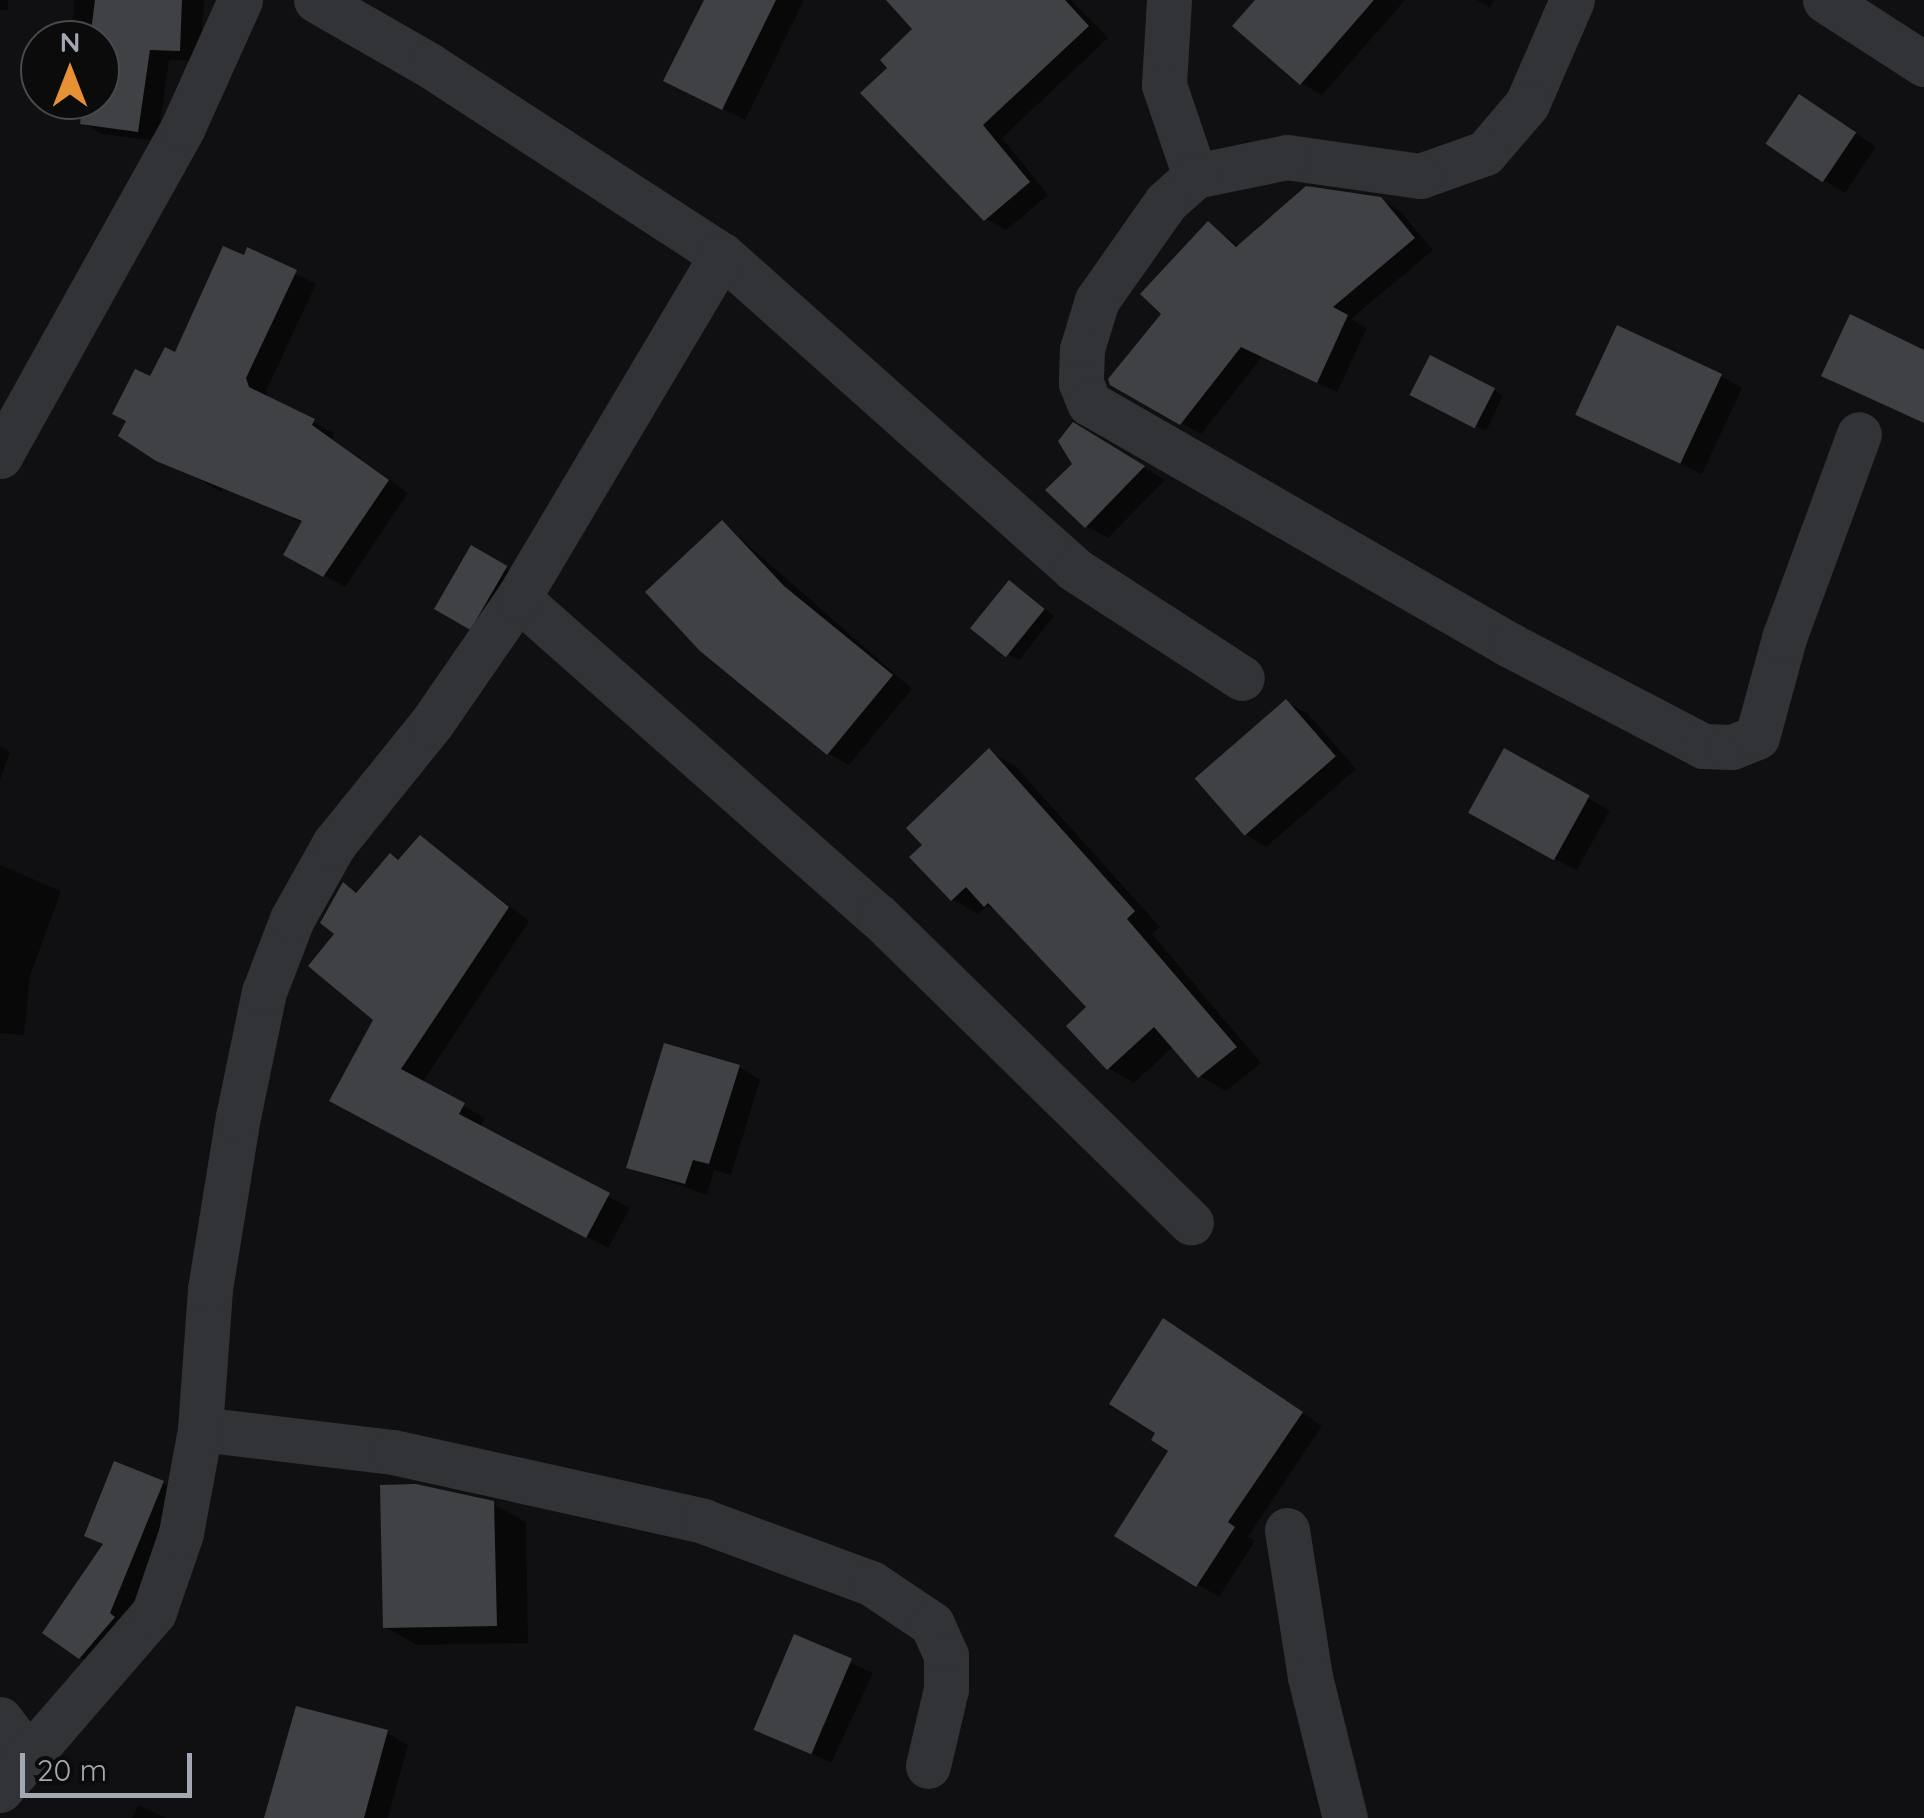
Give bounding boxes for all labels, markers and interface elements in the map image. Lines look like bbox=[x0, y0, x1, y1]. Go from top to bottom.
north arrow bbox=[20, 20, 120, 120]
text: N bbox=[60, 24, 80, 59]
scale bar bbox=[25, 1733, 198, 1795]
text: 20 m bbox=[37, 1751, 107, 1789]

